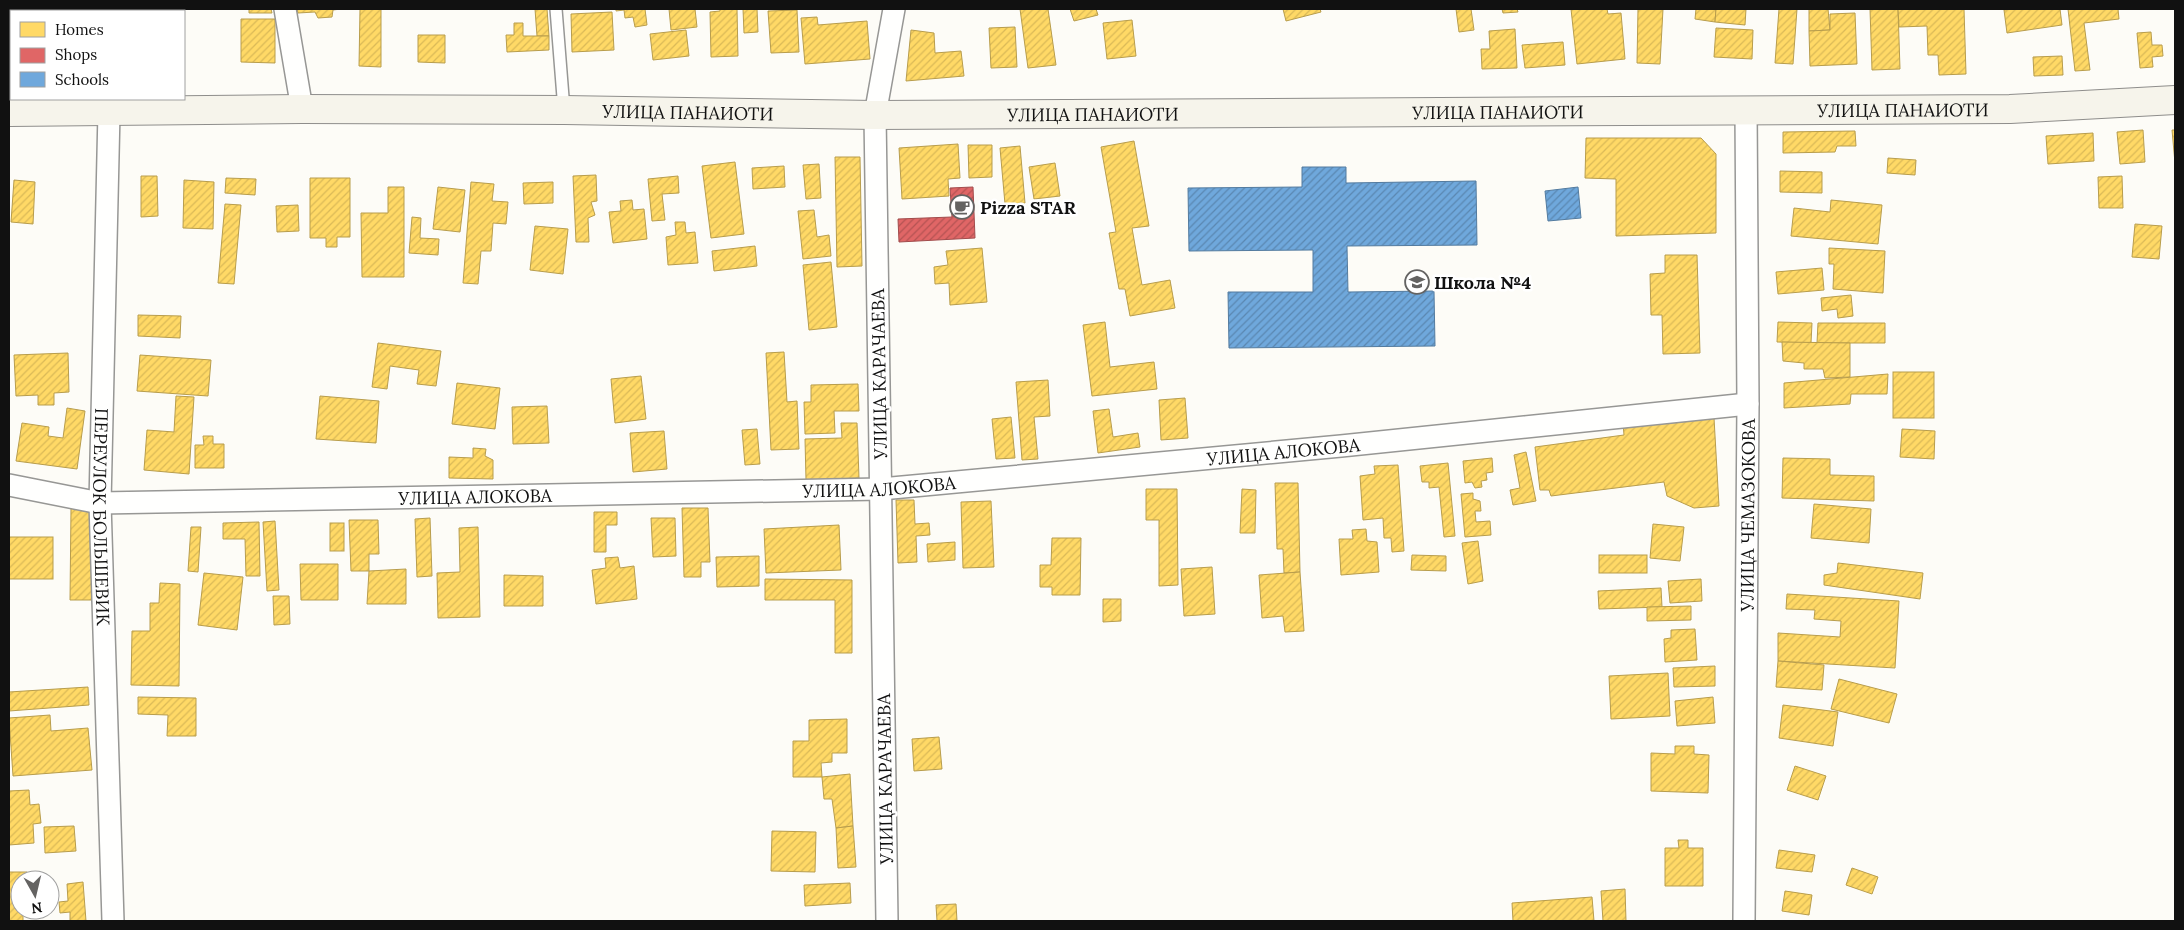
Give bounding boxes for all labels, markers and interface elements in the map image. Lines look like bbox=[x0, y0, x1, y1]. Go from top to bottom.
legend bbox=[10, 10, 185, 100]
text: Homes bbox=[55, 20, 104, 39]
text: Shops bbox=[55, 45, 97, 64]
text: Schools bbox=[55, 70, 109, 89]
street label: УЛИЦА ПАНАИОТИ bbox=[1816, 98, 1989, 122]
street label: УЛИЦА ПАНАИОТИ bbox=[601, 99, 774, 125]
street label: УЛИЦА ПАНАИОТИ bbox=[1411, 100, 1584, 124]
street label: УЛИЦА ПАНАИОТИ bbox=[1006, 102, 1179, 126]
cafe icon: Pizza STAR bbox=[949, 194, 975, 220]
place label: Pizza STAR bbox=[980, 196, 1077, 219]
school or university icon: Школа №4 bbox=[1404, 269, 1430, 295]
place label: Школа №4 bbox=[1434, 271, 1531, 294]
street label: УЛИЦА КАРАЧАЕВА bbox=[866, 288, 892, 460]
street label: ПЕРЕУЛОК БОЛЬШЕВИК bbox=[88, 408, 115, 627]
street label: УЛИЦА ЧЕМАЗОКОВА bbox=[1735, 418, 1759, 612]
street label: УЛИЦА АЛОКОВА bbox=[1205, 433, 1362, 470]
street label: УЛИЦА АЛОКОВА bbox=[801, 471, 957, 502]
street label: УЛИЦА АЛОКОВА bbox=[397, 483, 553, 509]
street label: УЛИЦА КАРАЧАЕВА bbox=[872, 693, 898, 865]
north arrow bbox=[10, 870, 60, 920]
text: N bbox=[30, 898, 43, 918]

